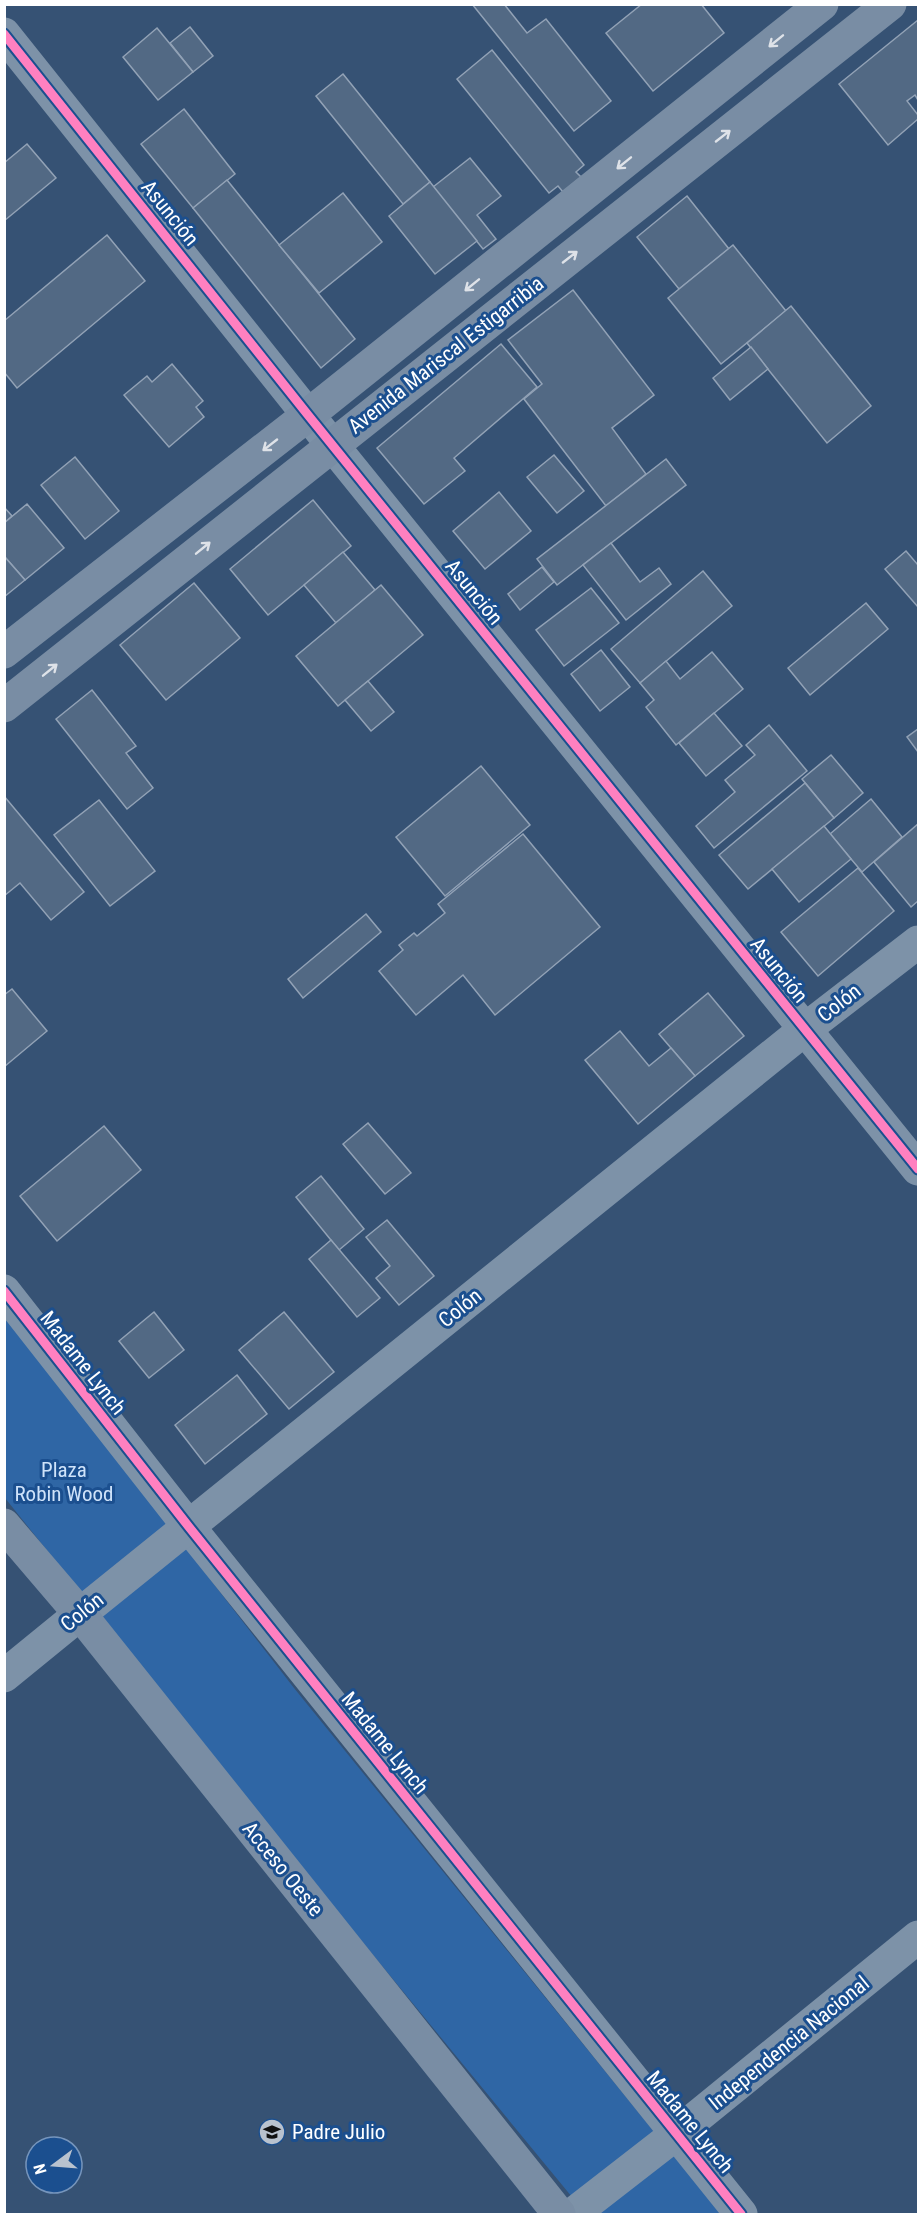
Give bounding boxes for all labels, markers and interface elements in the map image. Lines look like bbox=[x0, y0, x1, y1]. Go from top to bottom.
one-way arrow bbox=[769, 34, 785, 47]
one-way arrow bbox=[714, 130, 730, 143]
one-way arrow bbox=[616, 156, 632, 169]
street label: Asunción bbox=[136, 175, 204, 251]
one-way arrow bbox=[561, 251, 577, 264]
street label: Avenida Mariscal Estigarribia bbox=[344, 271, 548, 439]
one-way arrow bbox=[464, 278, 480, 291]
one-way arrow bbox=[262, 439, 278, 452]
one-way arrow bbox=[195, 541, 210, 555]
street label: Asunción bbox=[440, 554, 508, 630]
one-way arrow bbox=[42, 663, 58, 676]
street label: Asunción bbox=[745, 932, 813, 1008]
street label: Colón bbox=[813, 979, 865, 1027]
street label: Colón bbox=[434, 1284, 486, 1332]
street label: Madame Lynch bbox=[35, 1307, 131, 1419]
park label: Plaza Robin Wood bbox=[14, 1458, 114, 1506]
street label: Colón bbox=[56, 1588, 108, 1636]
street label: Madame Lynch bbox=[337, 1687, 433, 1799]
street label: Acceso Oeste bbox=[238, 1817, 328, 1921]
street label: Independencia Nacional bbox=[704, 1971, 874, 2115]
street label: Madame Lynch bbox=[642, 2066, 738, 2178]
school or university icon: Padre Julio bbox=[257, 2117, 287, 2147]
place label: Padre Julio bbox=[292, 2120, 385, 2144]
north arrow bbox=[24, 2135, 84, 2195]
text: N bbox=[30, 2162, 51, 2176]

